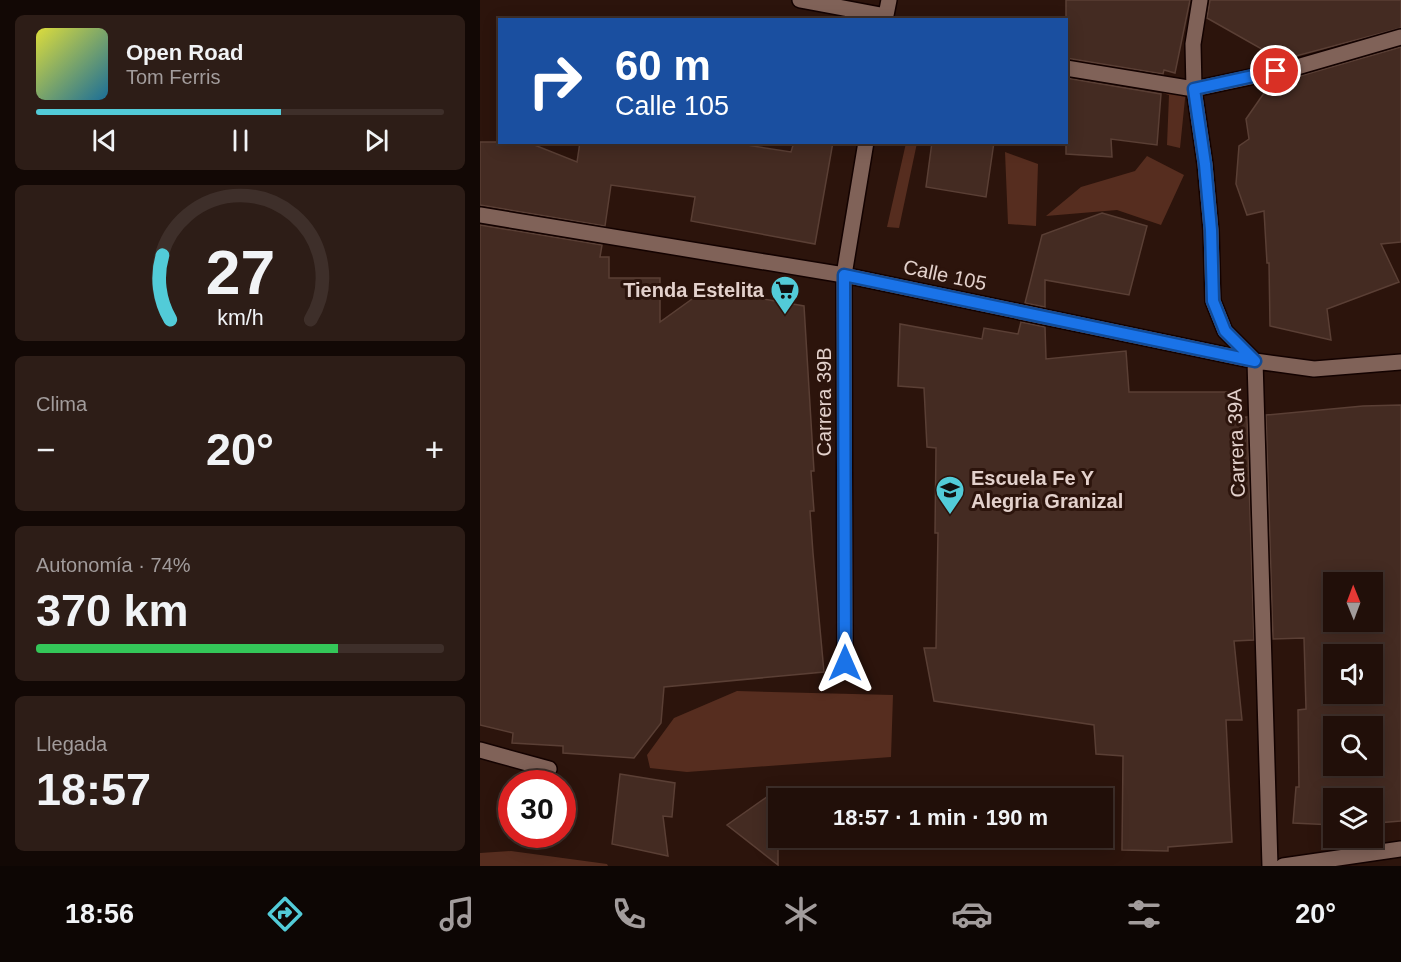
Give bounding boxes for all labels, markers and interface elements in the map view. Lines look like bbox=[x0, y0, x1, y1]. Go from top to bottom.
text: Open Road bbox=[126, 40, 243, 65]
icon: right bbox=[516, 42, 594, 120]
text: 60 m bbox=[615, 42, 711, 89]
pin bbox=[1250, 45, 1301, 96]
icon: arrive bbox=[1259, 54, 1292, 87]
text: Tom Ferris bbox=[126, 66, 220, 88]
text: Calle 105 bbox=[615, 91, 729, 121]
icon: previous bbox=[88, 124, 121, 157]
icon: pause bbox=[224, 124, 257, 157]
icon: next bbox=[360, 124, 393, 157]
text: 27 bbox=[205, 238, 275, 307]
street label: Calle 105 bbox=[901, 255, 989, 295]
supermarket icon: Tienda Estelita bbox=[769, 274, 801, 316]
place label: Tienda Estelita bbox=[623, 279, 765, 301]
text: km/h bbox=[217, 306, 263, 330]
street label: Carrera 39B bbox=[813, 348, 835, 456]
street label: Carrera 39A bbox=[1223, 388, 1249, 498]
text: Clima bbox=[36, 393, 87, 415]
text: 20° bbox=[206, 424, 274, 475]
text: − bbox=[36, 431, 55, 468]
text: + bbox=[425, 431, 444, 468]
place label: Escuela Fe Y Alegria Granizal bbox=[971, 467, 1123, 512]
school or university icon: Escuela Fe Y Alegria Granizal bbox=[934, 474, 966, 516]
text: Autonomía · 74% bbox=[36, 554, 191, 576]
north arrow bbox=[1323, 572, 1383, 632]
map controls bbox=[1323, 572, 1383, 848]
text: 370 km bbox=[36, 585, 189, 636]
position arrow bbox=[813, 631, 877, 695]
button: sound bbox=[1323, 644, 1383, 704]
button: search bbox=[1323, 716, 1383, 776]
text: Llegada bbox=[36, 733, 107, 755]
text: 18:57 bbox=[36, 764, 151, 815]
speed limit sign: 30 bbox=[498, 770, 576, 848]
button: layers bbox=[1323, 788, 1383, 848]
text: 18:57 · 1 min · 190 m bbox=[833, 805, 1048, 830]
icon: directions bbox=[264, 893, 306, 935]
icon: music bbox=[436, 893, 478, 935]
icon: phone bbox=[608, 893, 650, 935]
icon: climate bbox=[780, 893, 822, 935]
icon: car bbox=[951, 893, 993, 935]
icon: filters bbox=[1123, 893, 1165, 935]
text: 18:56 bbox=[65, 899, 134, 929]
text: 20° bbox=[1295, 899, 1336, 929]

